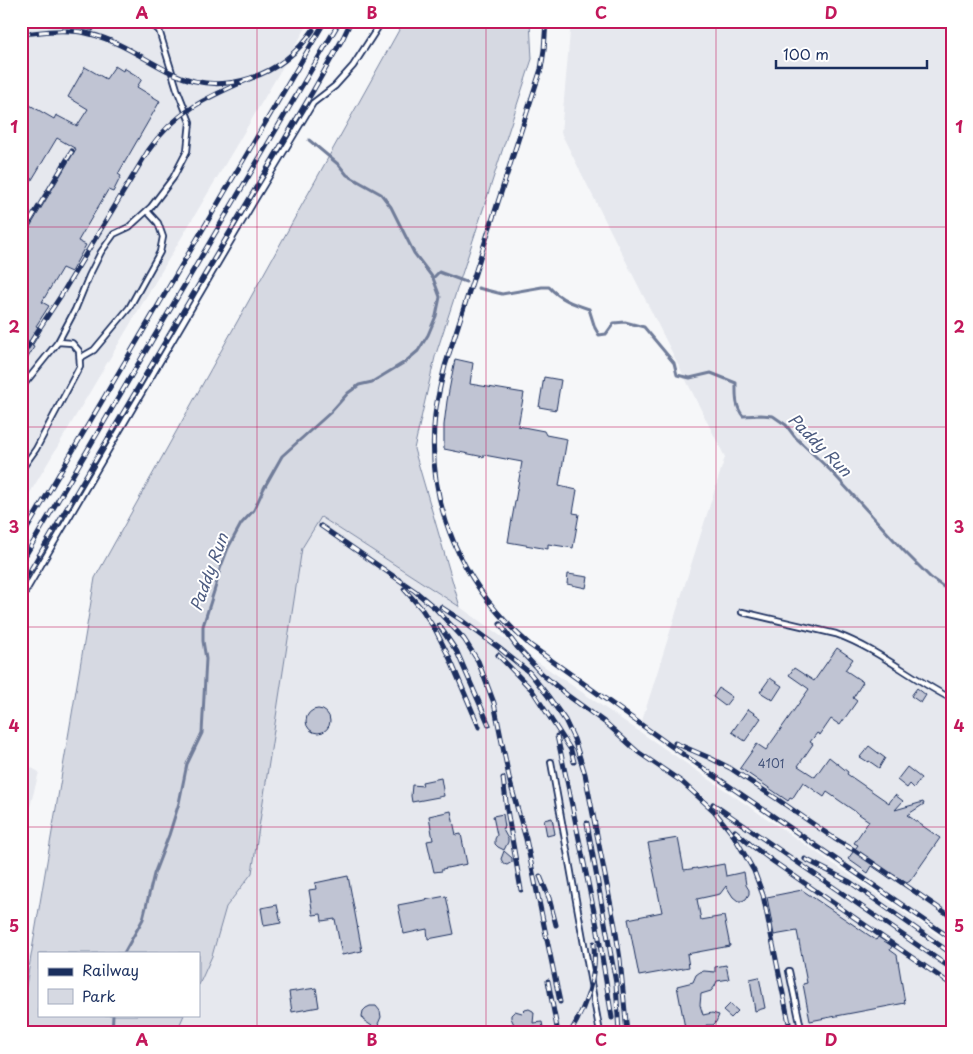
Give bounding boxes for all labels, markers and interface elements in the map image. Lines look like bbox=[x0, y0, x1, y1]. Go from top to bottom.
text: A bbox=[136, 0, 149, 24]
text: B bbox=[367, 0, 378, 24]
text: C bbox=[595, 0, 607, 24]
text: D bbox=[825, 0, 837, 24]
scale bar bbox=[776, 38, 927, 70]
text: 100 m bbox=[783, 42, 829, 65]
text: 1 bbox=[10, 114, 18, 138]
text: 1 bbox=[955, 114, 963, 138]
text: 2 bbox=[8, 314, 20, 338]
text: 2 bbox=[953, 314, 965, 338]
water label: Paddy Run bbox=[784, 407, 859, 482]
text: 3 bbox=[9, 514, 19, 538]
text: 3 bbox=[954, 514, 964, 538]
water label: Paddy Run bbox=[183, 528, 234, 614]
text: 4 bbox=[9, 713, 20, 737]
text: 4 bbox=[954, 713, 965, 737]
house number: 4101 bbox=[758, 754, 784, 772]
text: 5 bbox=[9, 913, 19, 937]
text: 5 bbox=[954, 913, 964, 937]
legend bbox=[38, 952, 200, 1016]
text: Railway bbox=[82, 958, 139, 981]
text: Park bbox=[82, 984, 116, 1007]
text: A bbox=[136, 1027, 149, 1051]
text: B bbox=[367, 1027, 378, 1051]
text: C bbox=[595, 1027, 607, 1051]
text: D bbox=[825, 1027, 837, 1051]

